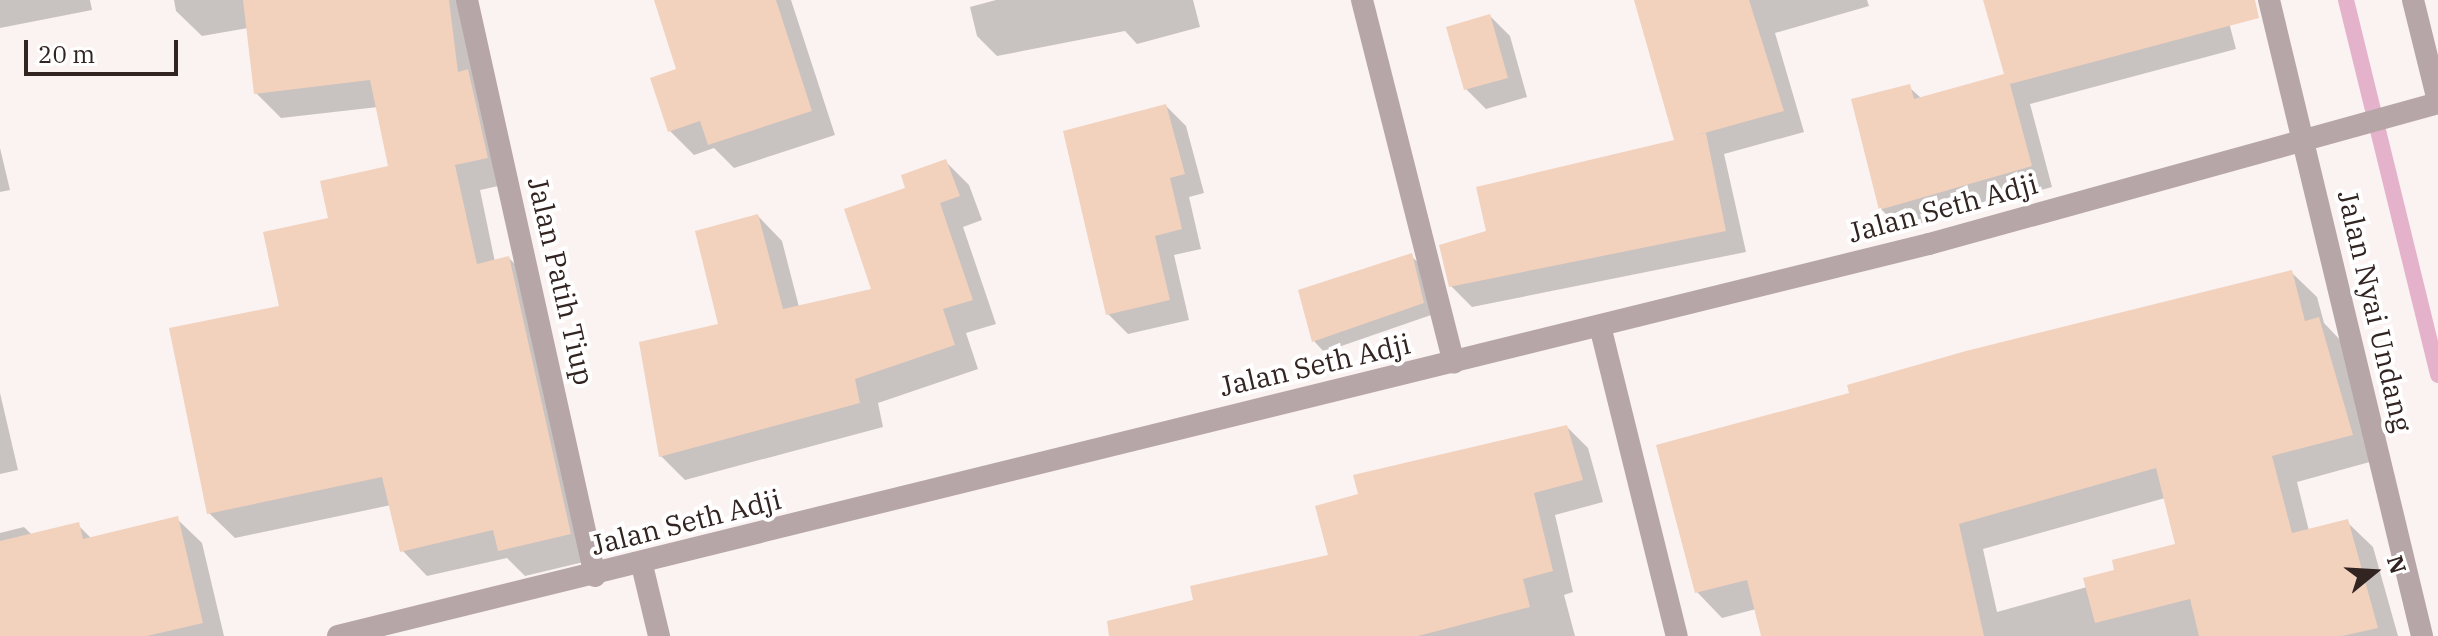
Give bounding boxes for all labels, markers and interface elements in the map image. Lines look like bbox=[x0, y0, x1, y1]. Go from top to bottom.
scale bar bbox=[28, 24, 182, 74]
text: 20 m bbox=[38, 38, 95, 70]
street label: Jalan Seth Adji bbox=[1845, 167, 2041, 249]
street label: Jalan Patih Tiup bbox=[521, 174, 601, 388]
street label: Jalan Nyai Undang bbox=[2331, 187, 2419, 435]
street label: Jalan Seth Adji bbox=[1216, 327, 1414, 403]
street label: Jalan Seth Adji bbox=[587, 482, 785, 562]
north arrow bbox=[2334, 532, 2414, 612]
text: N bbox=[2381, 552, 2414, 577]

